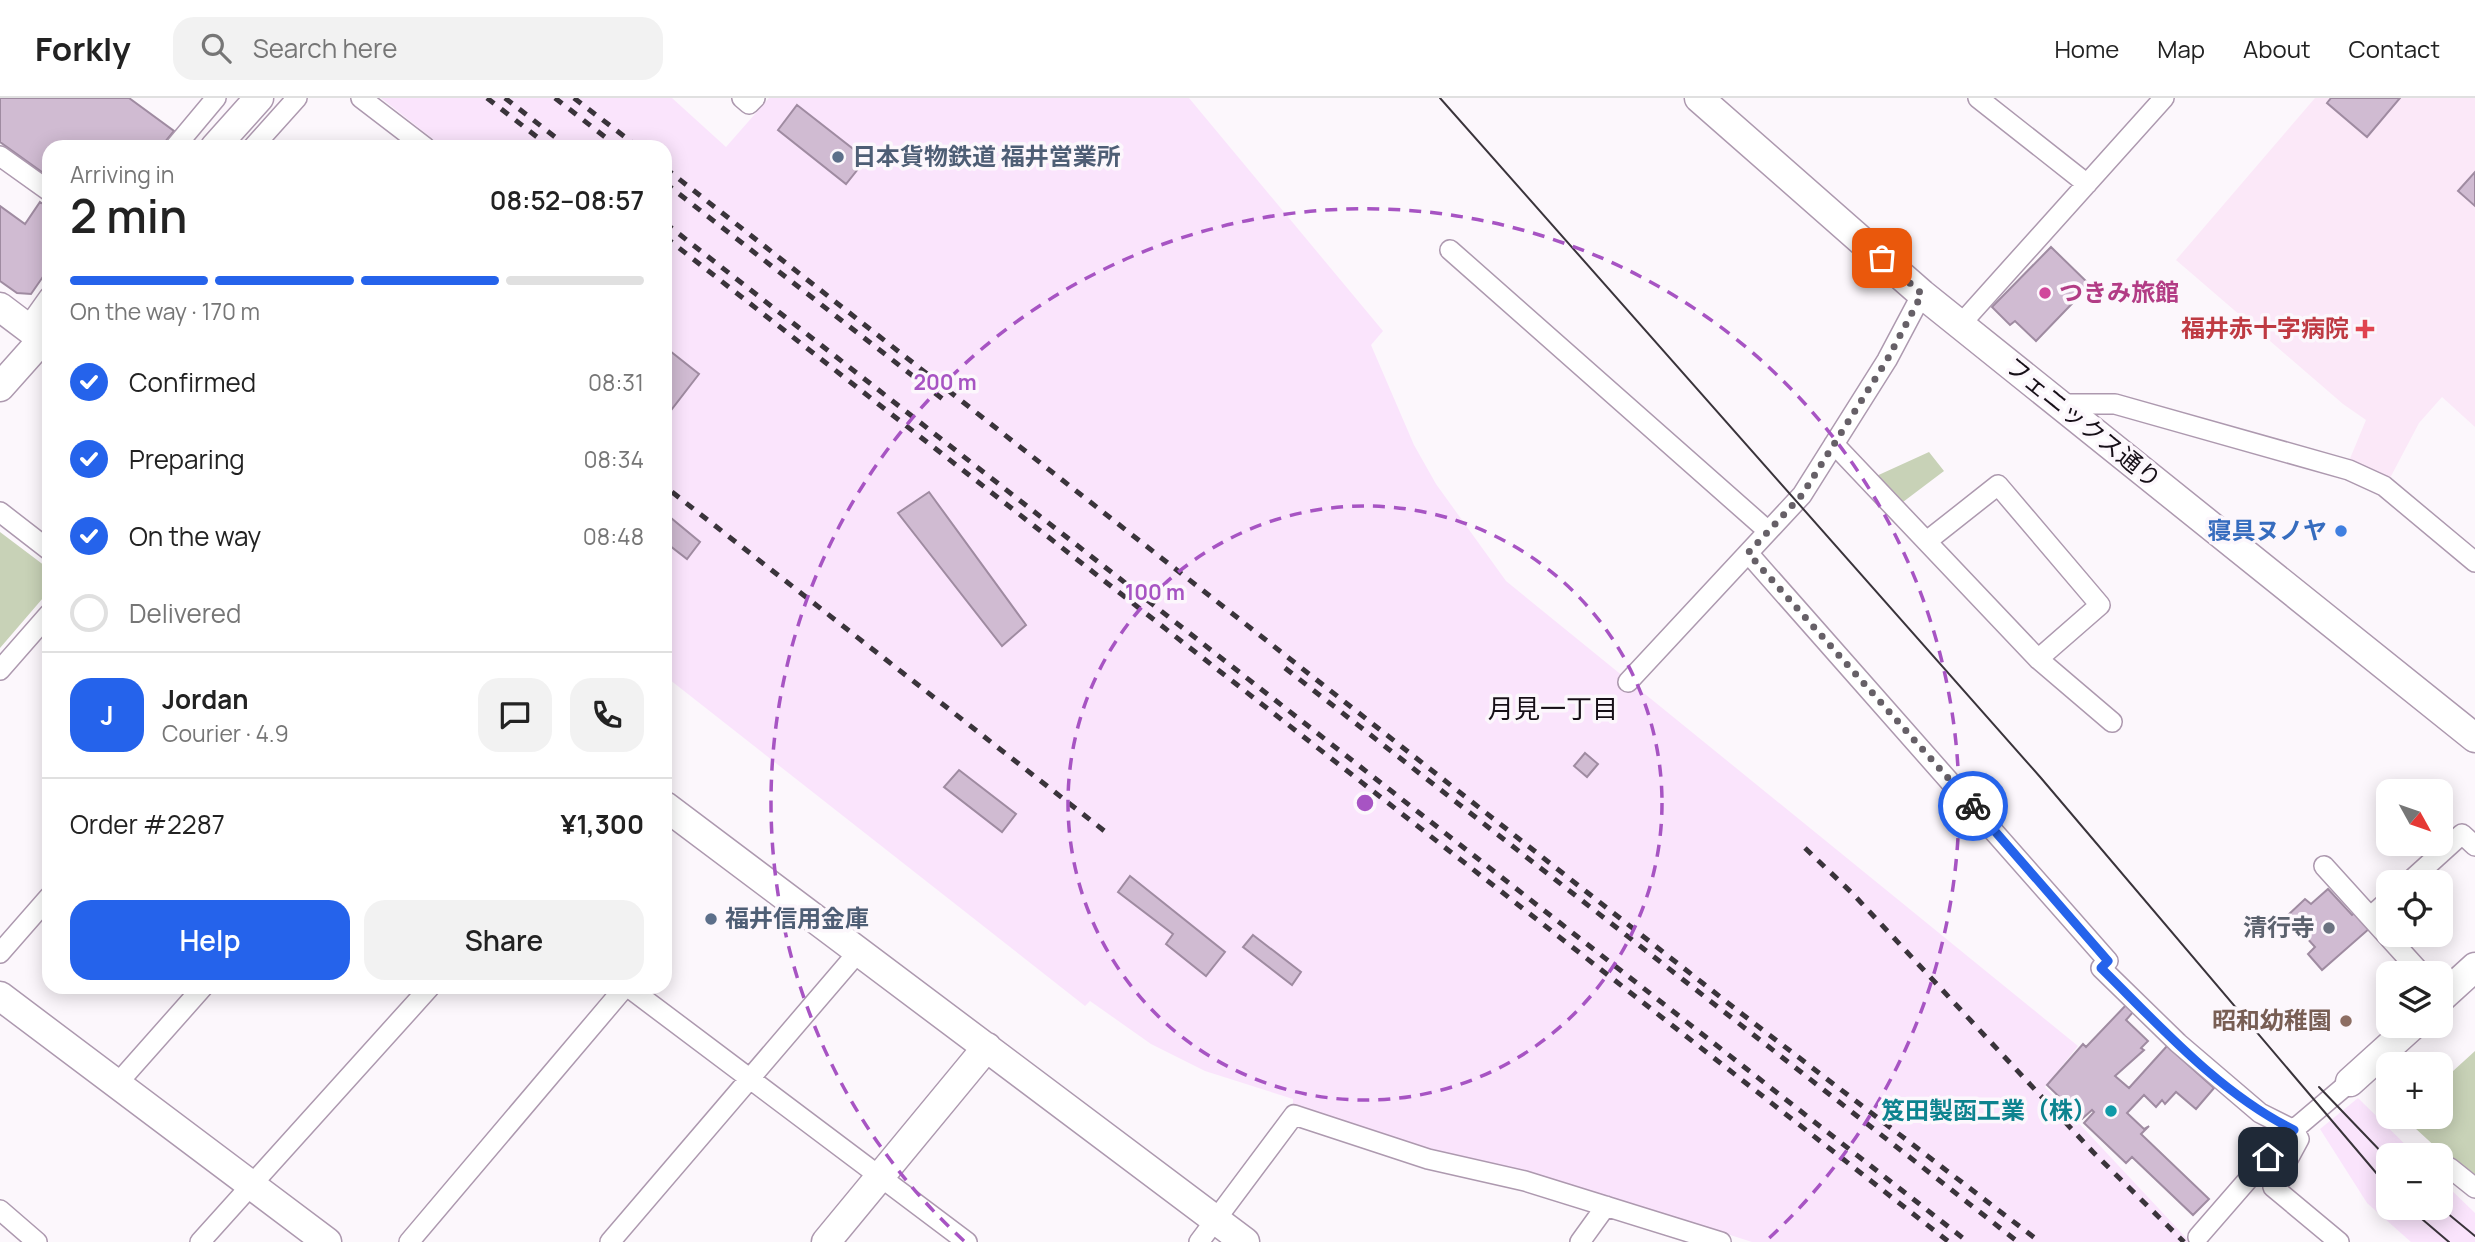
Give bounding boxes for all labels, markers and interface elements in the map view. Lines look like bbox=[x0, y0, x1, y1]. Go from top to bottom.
search box bbox=[173, 17, 663, 80]
text: Forkly bbox=[35, 26, 131, 71]
icon: search bbox=[197, 29, 235, 67]
text: Search here bbox=[253, 30, 397, 66]
text: Home bbox=[2054, 32, 2119, 65]
text: Map bbox=[2157, 32, 2205, 65]
text: About bbox=[2243, 32, 2311, 65]
text: Contact bbox=[2349, 32, 2440, 65]
place label: 日本貨物鉄道 福井営業所 bbox=[852, 139, 1121, 172]
marker: 日本貨物鉄道 福井営業所 bbox=[830, 149, 846, 165]
text: Arriving in bbox=[70, 158, 175, 190]
text: 08:52–08:57 bbox=[490, 182, 644, 218]
text: 2 min bbox=[70, 184, 187, 247]
pin bbox=[1852, 228, 1912, 288]
icon: bag bbox=[1863, 239, 1901, 277]
place label: つきみ旅館 bbox=[2059, 275, 2179, 308]
marker: つきみ旅館 bbox=[2037, 285, 2053, 301]
text: On the way · 170 m bbox=[70, 295, 260, 327]
place label: 福井赤十字病院 bbox=[2181, 311, 2349, 344]
marker: 福井赤十字病院 bbox=[2355, 319, 2375, 339]
street label: フェニックス通り bbox=[1999, 349, 2169, 495]
icon: check bbox=[70, 363, 108, 401]
text: Confirmed bbox=[129, 364, 256, 400]
text: 08:31 bbox=[588, 366, 644, 398]
text: 200 m bbox=[913, 368, 977, 396]
icon: check bbox=[70, 440, 108, 478]
text: Preparing bbox=[129, 441, 245, 477]
text: 08:34 bbox=[583, 443, 644, 475]
place label: 寝具ヌノヤ bbox=[2207, 513, 2327, 546]
icon: check bbox=[70, 517, 108, 555]
text: On the way bbox=[129, 518, 261, 554]
text: 08:48 bbox=[583, 520, 644, 552]
marker: 寝具ヌノヤ bbox=[2333, 523, 2349, 539]
text: 100 m bbox=[1125, 578, 1185, 606]
text: Delivered bbox=[129, 595, 241, 631]
button: chat bbox=[478, 678, 552, 752]
button: phone bbox=[570, 678, 644, 752]
text: Jordan bbox=[162, 681, 248, 717]
district label: 月見一丁目 bbox=[1488, 690, 1618, 726]
text: J bbox=[100, 697, 114, 733]
text: Courier · 4.9 bbox=[162, 717, 289, 749]
courier bbox=[1938, 771, 2008, 841]
north arrow bbox=[2376, 779, 2454, 856]
map controls bbox=[2376, 779, 2453, 1220]
icon: bike bbox=[1954, 787, 1992, 825]
centre of rings bbox=[1353, 791, 1377, 815]
text: Order #2287 bbox=[70, 806, 225, 842]
text: ¥1,300 bbox=[561, 806, 644, 842]
button: locate bbox=[2376, 870, 2453, 947]
button: Help bbox=[70, 900, 350, 980]
button: Share bbox=[364, 900, 644, 980]
place label: 福井信用金庫 bbox=[725, 901, 869, 934]
place label: 清行寺 bbox=[2243, 910, 2315, 943]
marker: 福井信用金庫 bbox=[703, 911, 719, 927]
marker: 清行寺 bbox=[2321, 920, 2337, 936]
button: layers bbox=[2376, 961, 2453, 1038]
place label: 昭和幼稚園 bbox=[2212, 1003, 2332, 1036]
marker: 昭和幼稚園 bbox=[2338, 1013, 2354, 1029]
button: + bbox=[2376, 1052, 2453, 1129]
place label: 笈田製函工業（株） bbox=[1881, 1093, 2097, 1126]
marker: 笈田製函工業（株） bbox=[2103, 1103, 2119, 1119]
pin bbox=[2238, 1127, 2298, 1187]
icon: home bbox=[2249, 1138, 2287, 1176]
button: − bbox=[2376, 1143, 2453, 1220]

